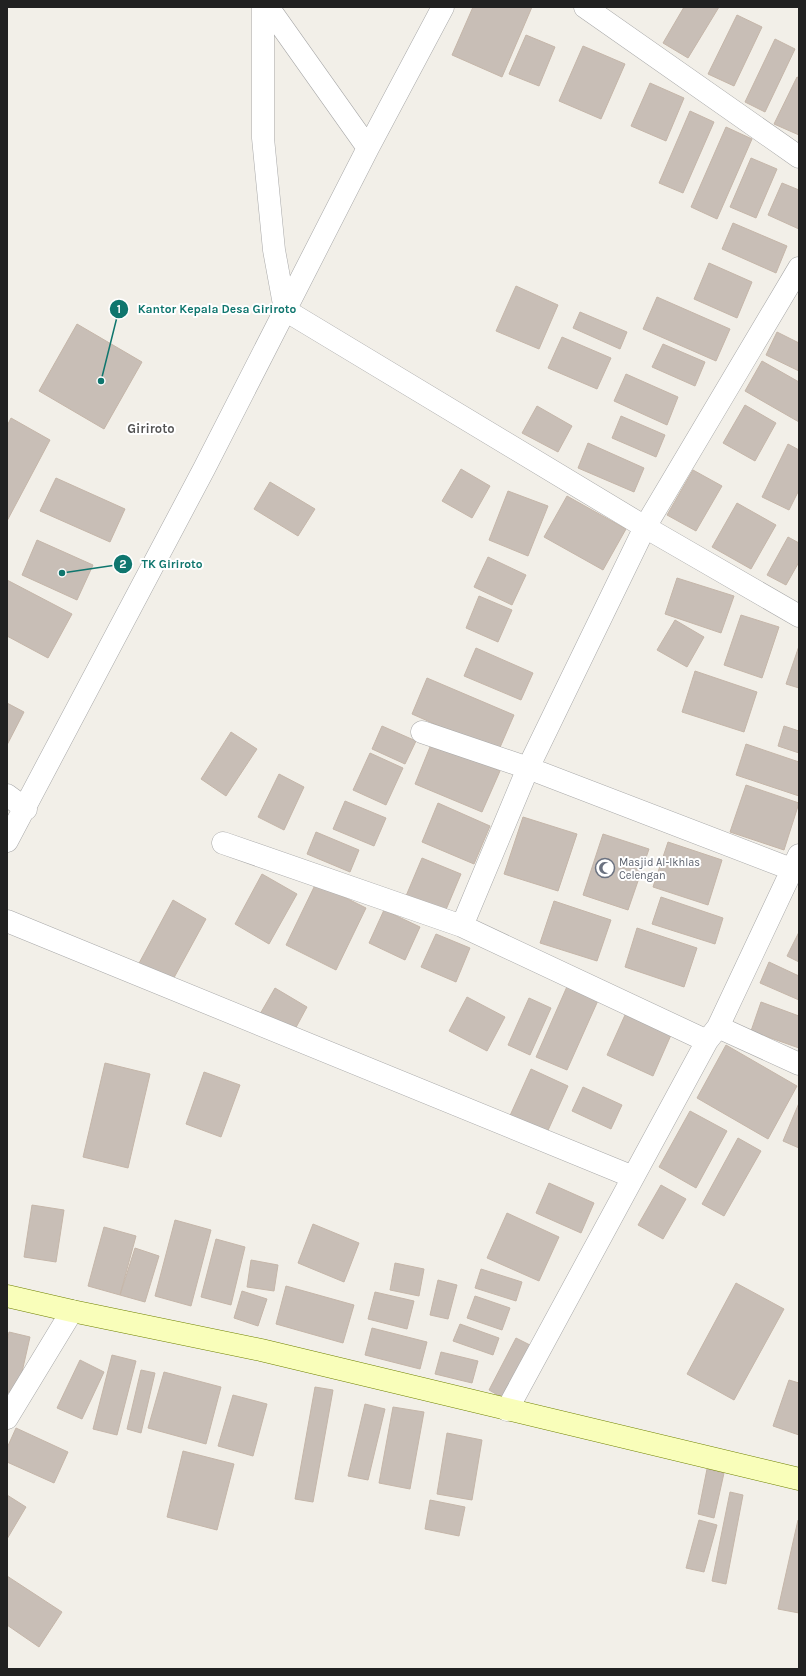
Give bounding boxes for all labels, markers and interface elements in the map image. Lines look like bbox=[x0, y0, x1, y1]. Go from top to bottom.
callout: Kantor Kepala Desa Giriroto bbox=[109, 297, 304, 321]
text: 1 bbox=[117, 302, 121, 316]
text: Kantor Kepala Desa Giriroto bbox=[138, 302, 297, 316]
district label: Giriroto bbox=[127, 421, 175, 436]
callout: TK Giriroto bbox=[113, 552, 210, 576]
text: 2 bbox=[119, 557, 127, 571]
text: TK Giriroto bbox=[142, 557, 203, 571]
place label: Masjid Al-Ikhlas Celengan bbox=[619, 856, 700, 882]
mosque icon: Masjid Al-Ikhlas Celengan bbox=[594, 857, 616, 879]

